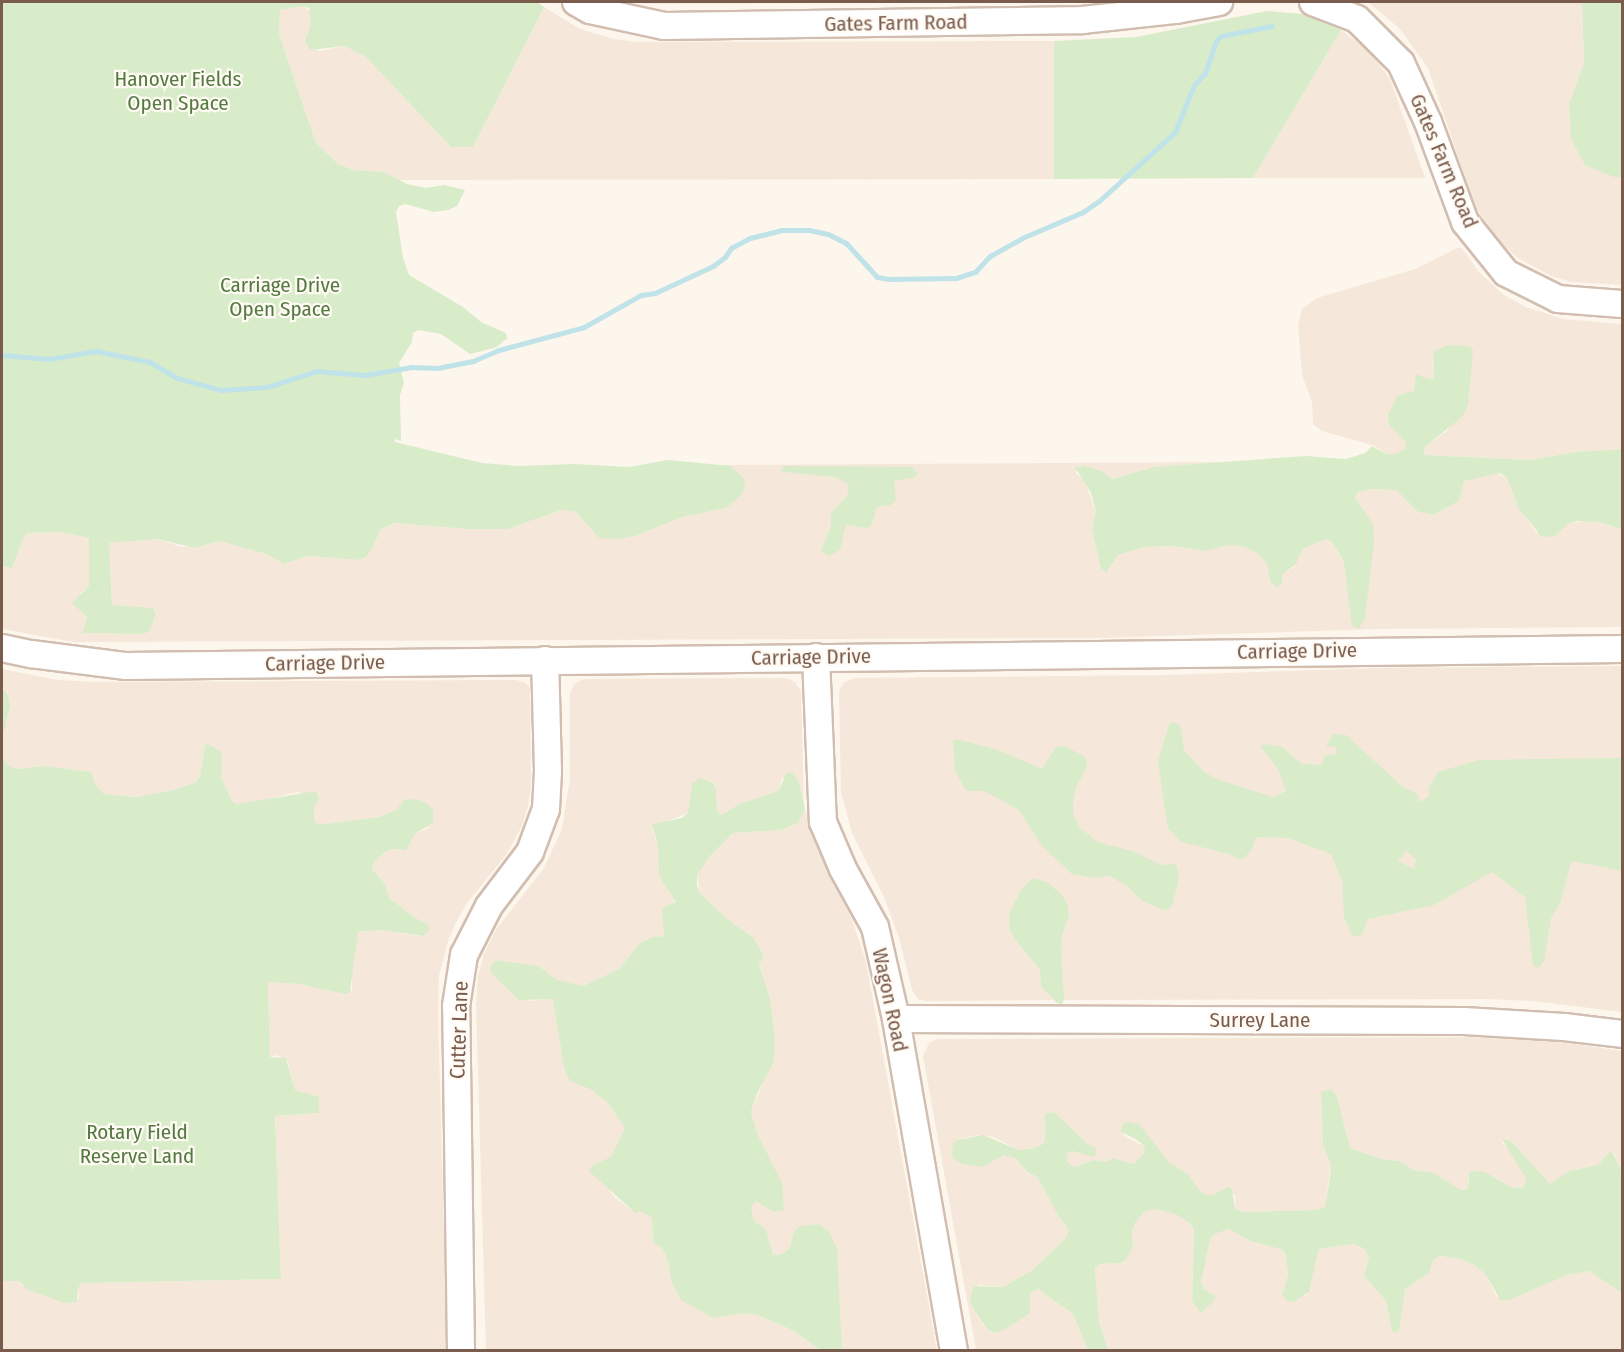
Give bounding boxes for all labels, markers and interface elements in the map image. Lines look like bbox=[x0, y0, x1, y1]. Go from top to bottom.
street label: Gates Farm Road bbox=[824, 9, 968, 37]
park label: Hanover Fields Open Space bbox=[115, 66, 241, 116]
street label: Gates Farm Road bbox=[1404, 90, 1484, 232]
park label: Carriage Drive Open Space bbox=[220, 272, 340, 322]
street label: Carriage Drive bbox=[1237, 637, 1357, 665]
street label: Carriage Drive bbox=[751, 643, 871, 671]
street label: Carriage Drive bbox=[265, 649, 385, 677]
street label: Wagon Road bbox=[867, 946, 913, 1054]
street label: Cutter Lane bbox=[445, 980, 473, 1080]
street label: Surrey Lane bbox=[1210, 1007, 1310, 1033]
park label: Rotary Field Reserve Land bbox=[80, 1119, 194, 1169]

